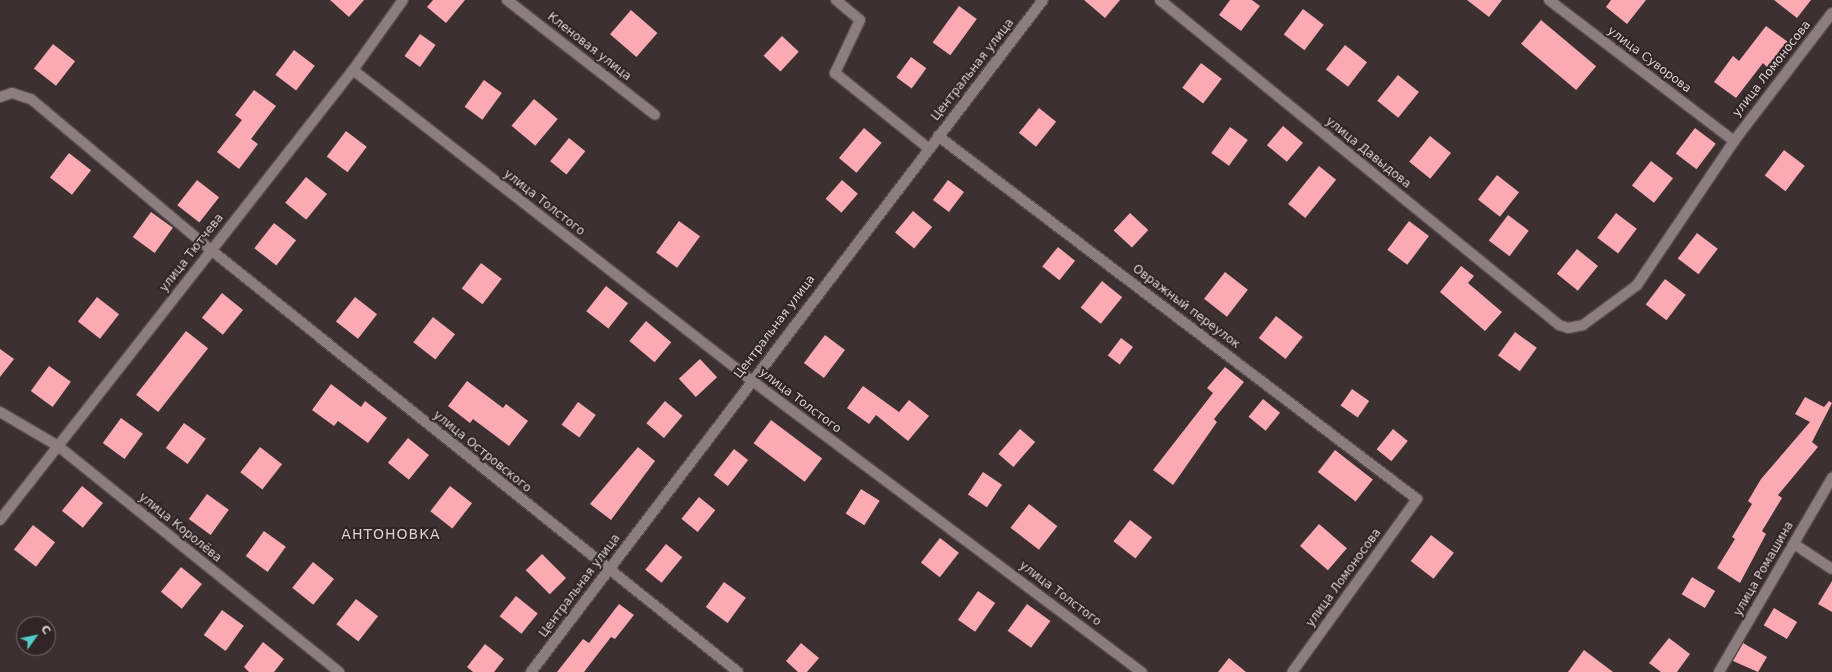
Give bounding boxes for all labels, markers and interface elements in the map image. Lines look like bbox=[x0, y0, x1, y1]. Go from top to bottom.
street label: Кленовая улица bbox=[544, 10, 634, 84]
street label: Центральная улица bbox=[929, 16, 1017, 124]
street label: улица Ломоносова bbox=[1730, 18, 1814, 120]
street label: улица Суворова bbox=[1604, 24, 1694, 96]
street label: улица Давыдова bbox=[1323, 114, 1413, 192]
street label: улица Толстого bbox=[501, 167, 587, 239]
street label: улица Тютчева bbox=[157, 211, 227, 295]
street label: Овражный переулок bbox=[1129, 262, 1243, 352]
street label: Центральная улица bbox=[731, 273, 819, 381]
street label: улица Толстого bbox=[756, 366, 844, 436]
street label: улица Островского bbox=[430, 408, 534, 496]
street label: улица Королёва bbox=[136, 490, 224, 566]
street label: улица Ромашина bbox=[1731, 519, 1797, 619]
district label: АНТОНОВКА bbox=[341, 526, 441, 542]
street label: улица Ломоносова bbox=[1303, 526, 1385, 630]
street label: Центральная улица bbox=[536, 532, 624, 640]
street label: улица Толстого bbox=[1016, 559, 1104, 629]
north arrow bbox=[16, 616, 56, 656]
text: С bbox=[38, 623, 53, 637]

